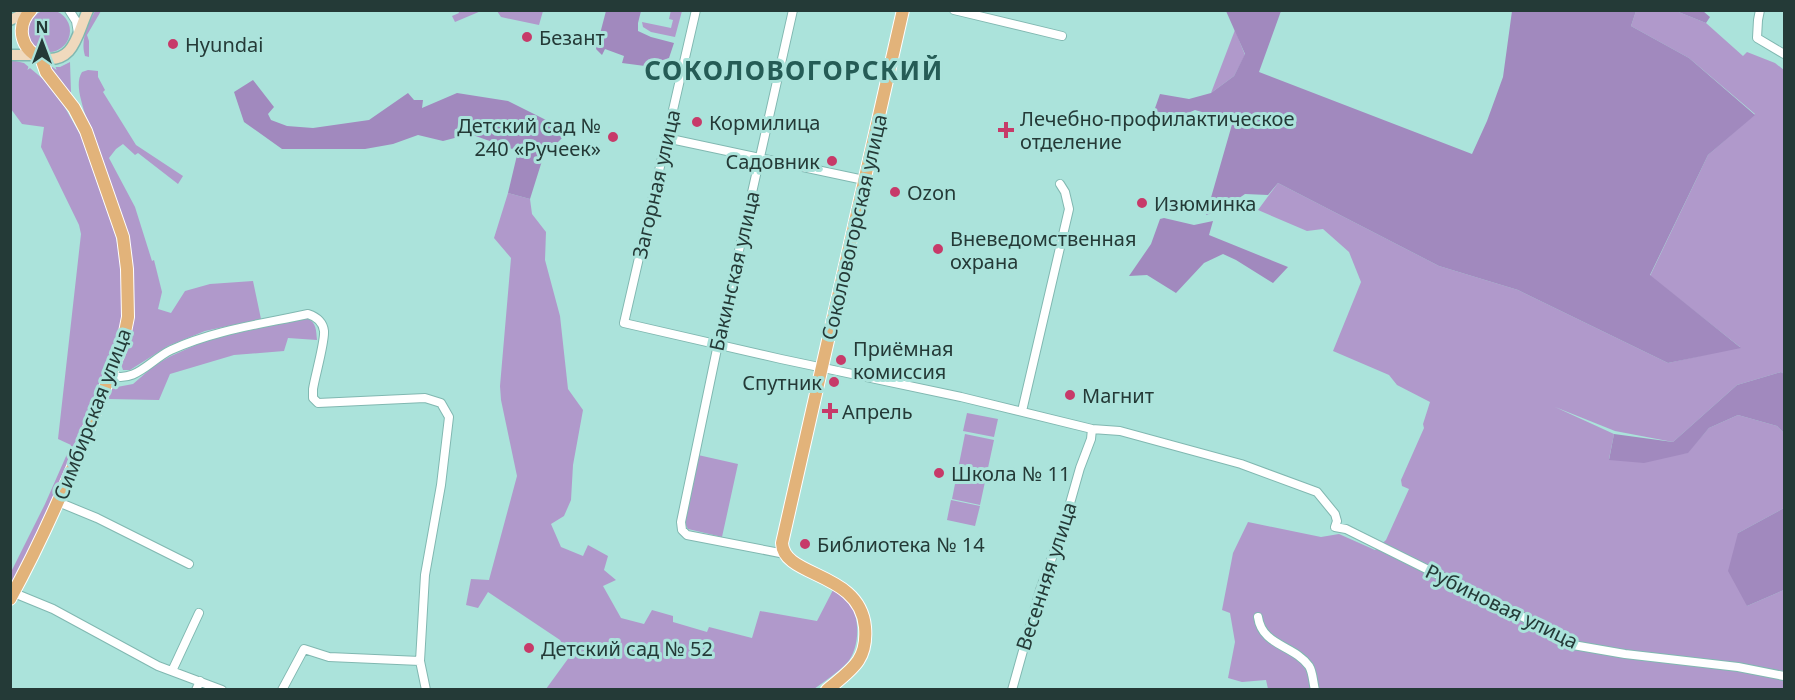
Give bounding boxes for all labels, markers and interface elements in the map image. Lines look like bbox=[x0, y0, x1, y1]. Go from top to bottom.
north arrow bbox=[12, 12, 72, 72]
text: N bbox=[35, 16, 49, 38]
place label: Безант bbox=[539, 24, 605, 51]
marker: Безант bbox=[520, 30, 534, 44]
place label: Hyundai bbox=[185, 31, 263, 58]
marker: Hyundai bbox=[166, 37, 180, 51]
district label: СОКОЛОВОГОРСКИЙ bbox=[644, 52, 944, 88]
place label: Лечебно-профилактическое отделение bbox=[1020, 105, 1294, 155]
street label: Загорная улица bbox=[626, 107, 686, 261]
place label: Кормилица bbox=[709, 109, 820, 136]
place label: Детский сад № 240 «Ручеек» bbox=[457, 112, 601, 162]
street label: Соколовогорская улица bbox=[815, 112, 893, 342]
marker: Кормилица bbox=[690, 115, 704, 129]
marker: Лечебно-профилактическое отделение bbox=[997, 121, 1015, 139]
marker: Детский сад № 240 «Ручеек» bbox=[606, 130, 620, 144]
place label: Садовник bbox=[725, 148, 820, 175]
marker: Садовник bbox=[825, 154, 839, 168]
place label: Ozon bbox=[907, 179, 956, 206]
marker: Ozon bbox=[888, 185, 902, 199]
street label: Бакинская улица bbox=[702, 188, 766, 354]
place label: Изюминка bbox=[1154, 190, 1256, 217]
marker: Изюминка bbox=[1135, 196, 1149, 210]
place label: Вневедомственная охрана bbox=[950, 225, 1136, 275]
marker: Вневедомственная охрана bbox=[931, 242, 945, 256]
street label: Симбирская улица bbox=[47, 324, 137, 504]
place label: Приёмная комиссия bbox=[853, 335, 954, 385]
marker: Приёмная комиссия bbox=[834, 353, 848, 367]
place label: Спутник bbox=[742, 369, 822, 396]
marker: Спутник bbox=[827, 375, 841, 389]
place label: Магнит bbox=[1082, 382, 1154, 409]
marker: Магнит bbox=[1063, 388, 1077, 402]
place label: Апрель bbox=[842, 398, 913, 425]
marker: Апрель bbox=[823, 404, 837, 418]
place label: Школа № 11 bbox=[951, 460, 1070, 487]
marker: Школа № 11 bbox=[932, 466, 946, 480]
street label: Весенняя улица bbox=[1009, 498, 1083, 654]
place label: Библиотека № 14 bbox=[817, 531, 985, 558]
marker: Библиотека № 14 bbox=[798, 537, 812, 551]
street label: Рубиновая улица bbox=[1421, 557, 1583, 655]
place label: Детский сад № 52 bbox=[541, 635, 713, 662]
marker: Детский сад № 52 bbox=[522, 641, 536, 655]

